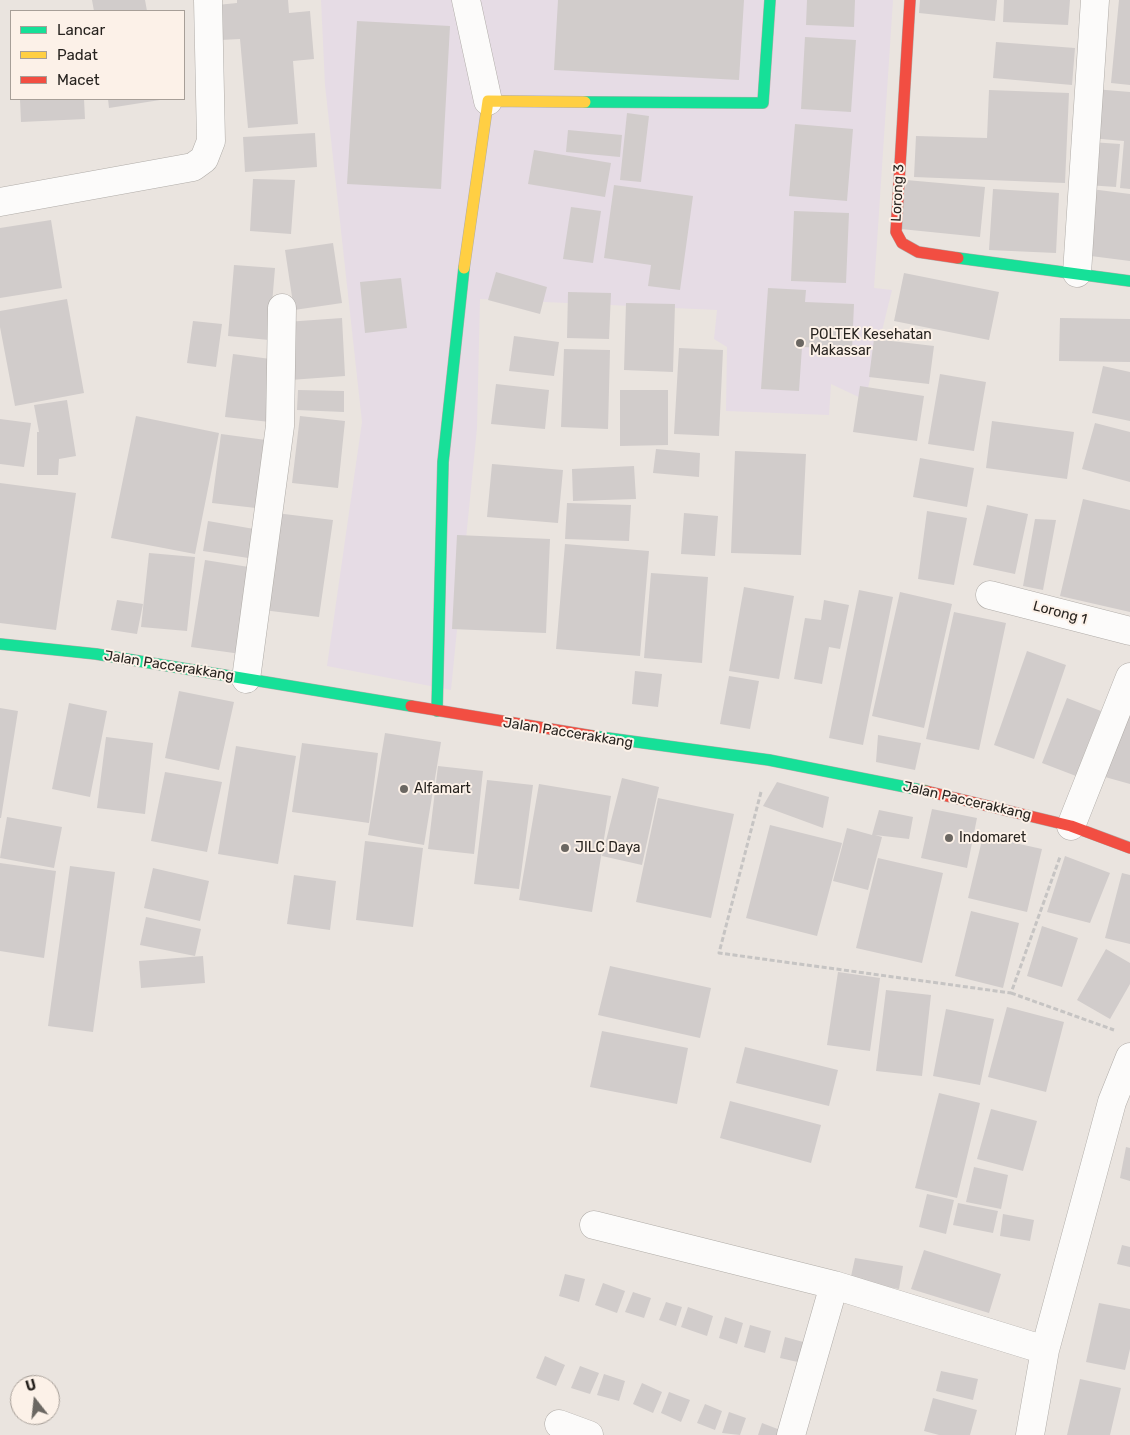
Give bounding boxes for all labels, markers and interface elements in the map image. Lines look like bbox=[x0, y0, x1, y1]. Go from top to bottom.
legend bbox=[10, 10, 185, 100]
text: Lancar bbox=[57, 21, 105, 39]
text: Padat bbox=[57, 46, 98, 64]
text: Macet bbox=[57, 71, 100, 89]
street label: Lorong 3 bbox=[888, 164, 908, 222]
place label: POLTEK Kesehatan Makassar bbox=[810, 327, 932, 360]
marker: POLTEK Kesehatan Makassar bbox=[794, 337, 806, 349]
street label: Lorong 1 bbox=[1031, 598, 1089, 628]
street label: Jalan Paccerakkang bbox=[103, 647, 235, 685]
street label: Jalan Paccerakkang bbox=[502, 714, 634, 752]
street label: Jalan Paccerakkang bbox=[901, 778, 1033, 824]
place label: Alfamart bbox=[414, 781, 471, 797]
marker: Alfamart bbox=[398, 783, 410, 795]
place label: Indomaret bbox=[959, 830, 1026, 846]
marker: Indomaret bbox=[943, 832, 955, 844]
place label: JILC Daya bbox=[575, 840, 641, 856]
marker: JILC Daya bbox=[559, 842, 571, 854]
north arrow bbox=[10, 1375, 60, 1425]
text: U bbox=[24, 1376, 38, 1396]

